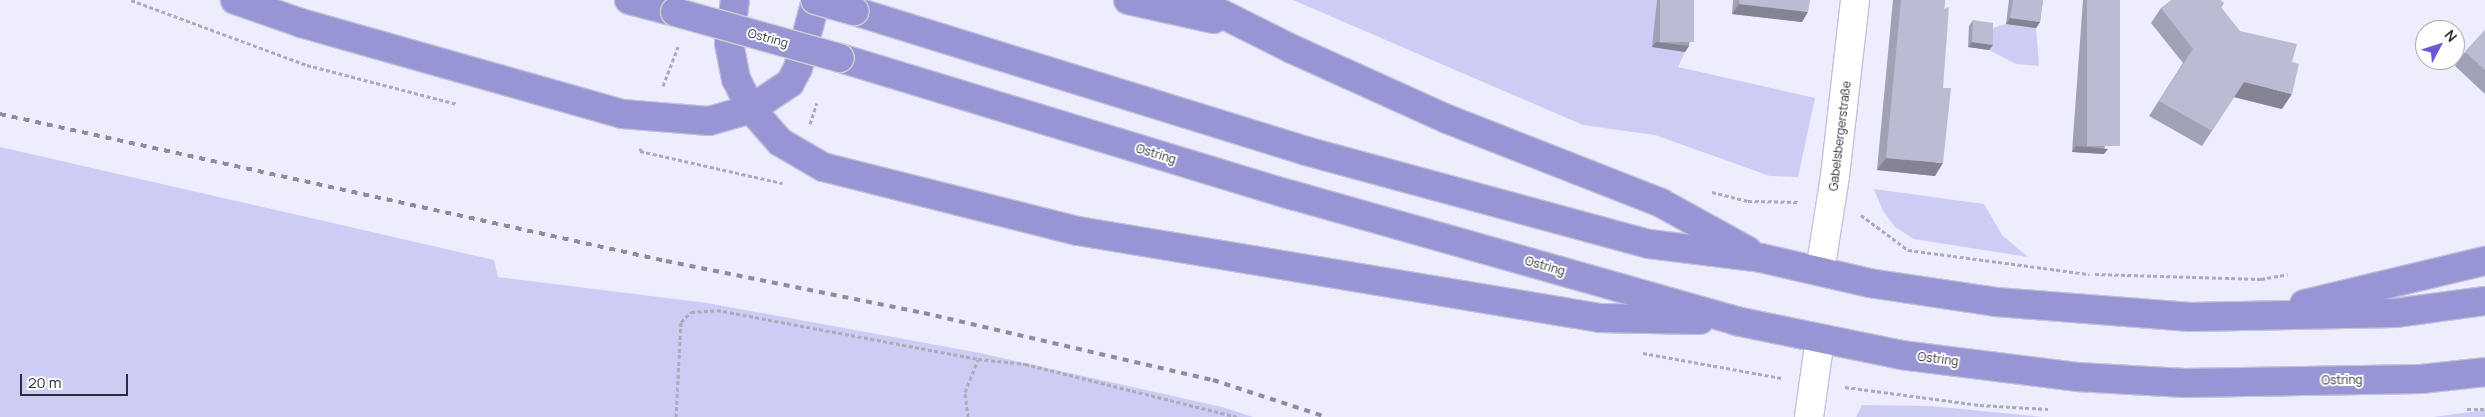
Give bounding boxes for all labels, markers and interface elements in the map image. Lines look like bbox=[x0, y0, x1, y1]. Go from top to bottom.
north arrow bbox=[2415, 20, 2465, 70]
street label: Ostring bbox=[746, 26, 790, 50]
text: N bbox=[2441, 26, 2462, 46]
street label: Gabelsbergerstraße bbox=[1826, 80, 1854, 192]
street label: Ostring bbox=[1134, 141, 1178, 167]
street label: Ostring bbox=[1523, 253, 1567, 279]
street label: Ostring bbox=[1917, 349, 1959, 369]
scale bar bbox=[22, 364, 130, 396]
text: 20 m bbox=[28, 372, 61, 393]
street label: Ostring bbox=[2321, 372, 2363, 388]

